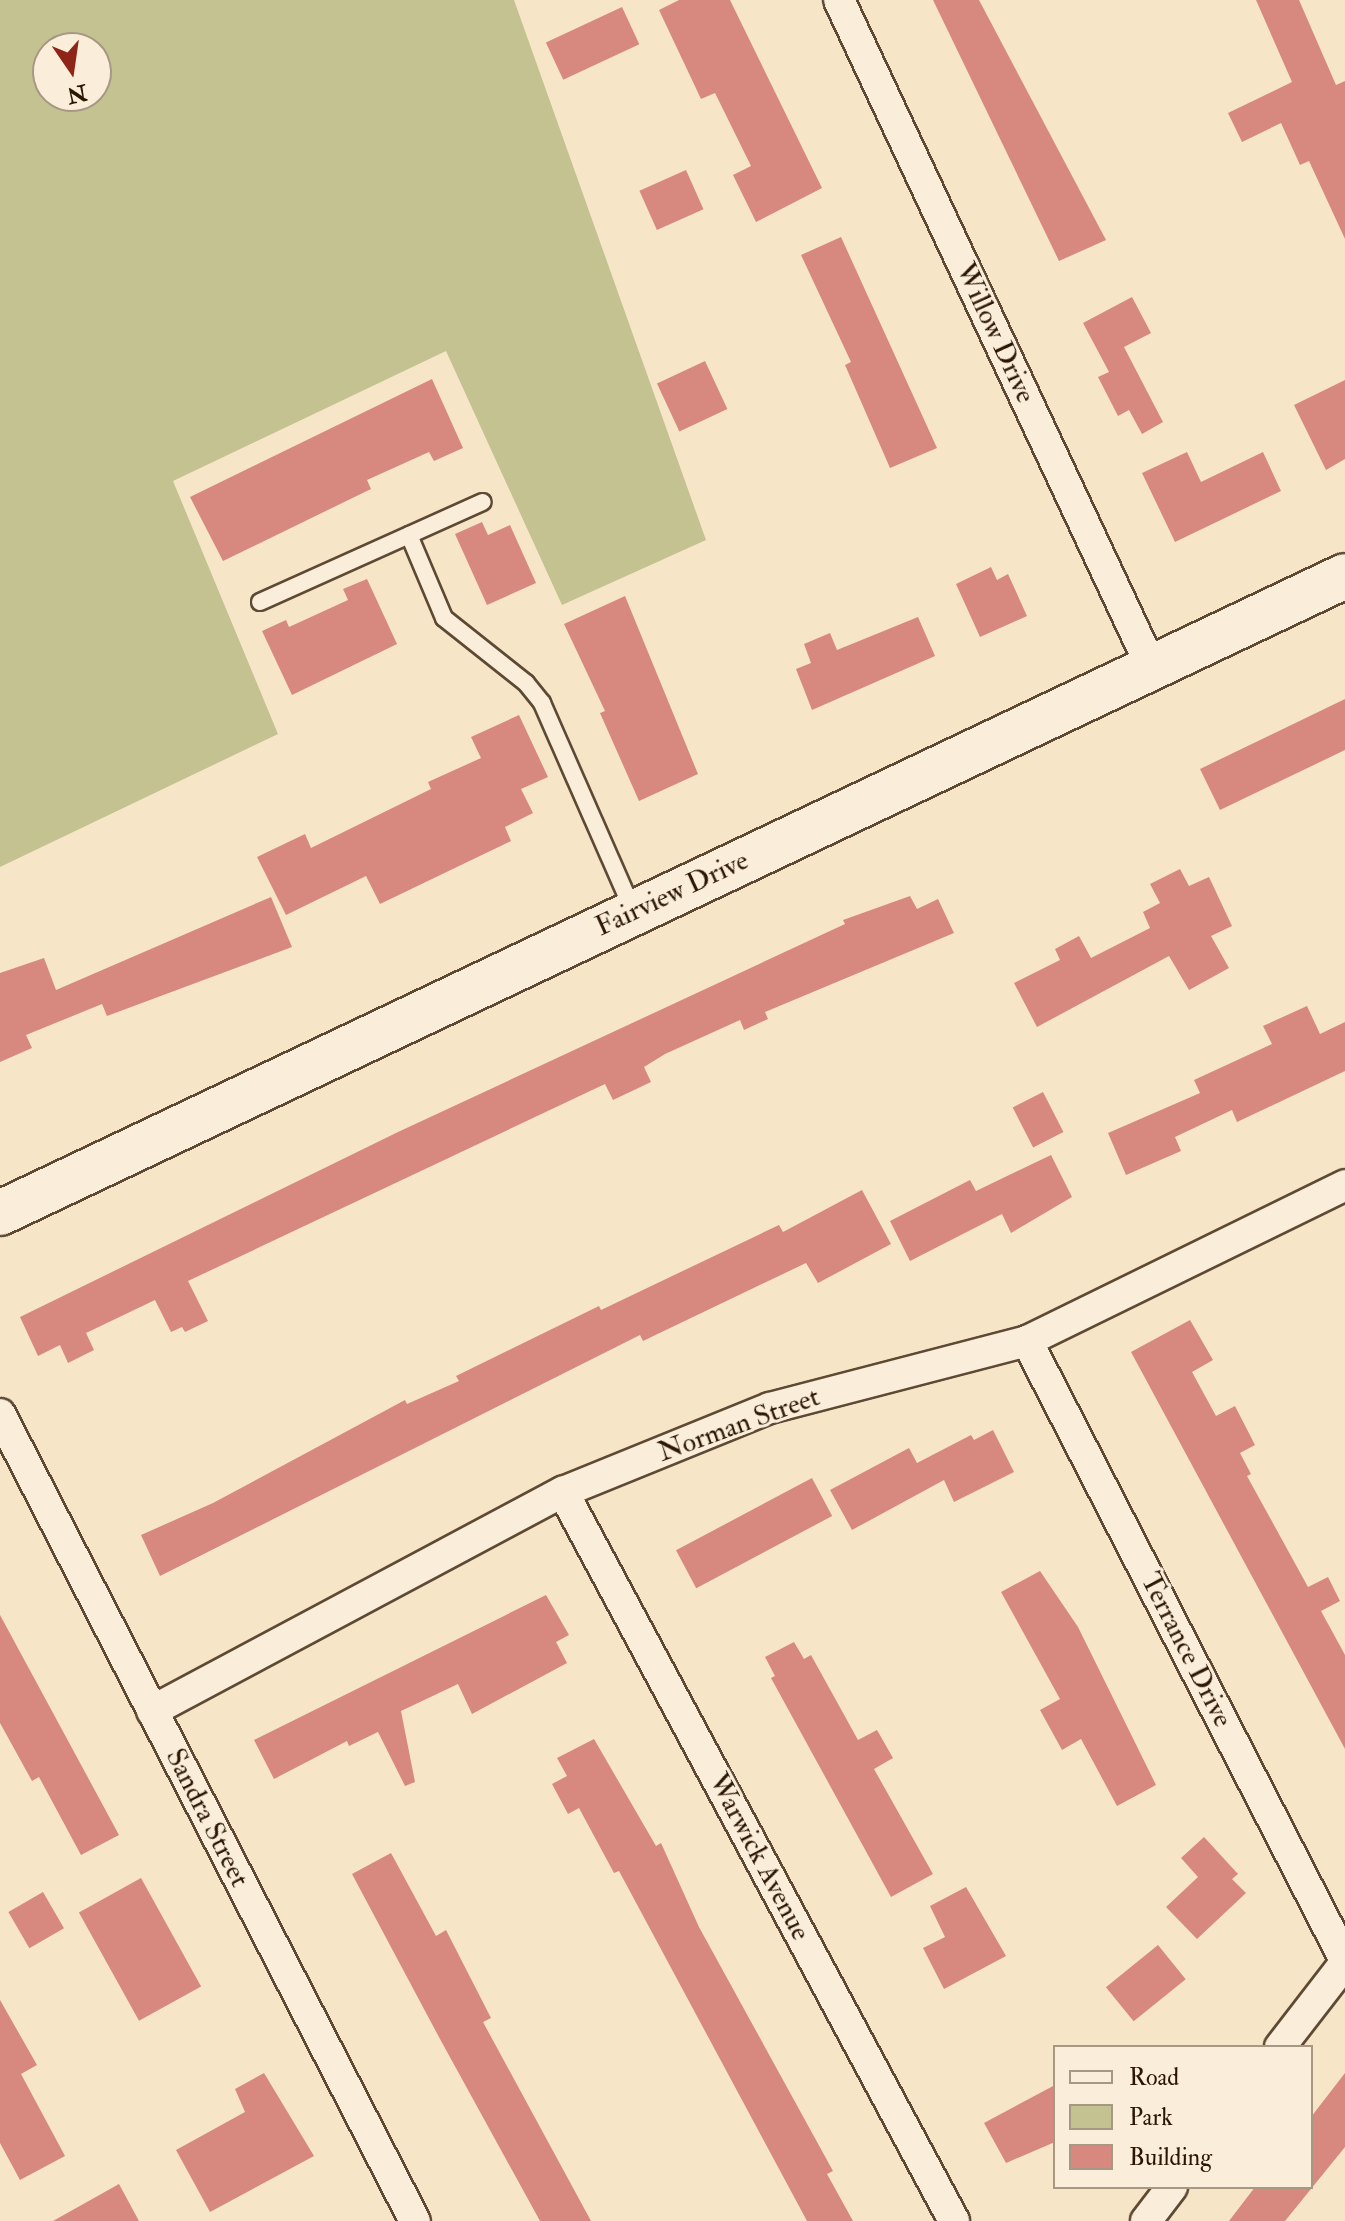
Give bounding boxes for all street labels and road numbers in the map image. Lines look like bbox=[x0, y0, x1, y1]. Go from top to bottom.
street label: Willow Drive bbox=[948, 258, 1042, 408]
street label: Fairview Drive bbox=[590, 844, 754, 944]
street label: Norman Street bbox=[654, 1380, 824, 1470]
street label: Terrance Drive bbox=[1133, 1567, 1239, 1733]
street label: Sandra Street bbox=[158, 1743, 256, 1893]
street label: Warwick Avenue bbox=[701, 1768, 817, 1946]

